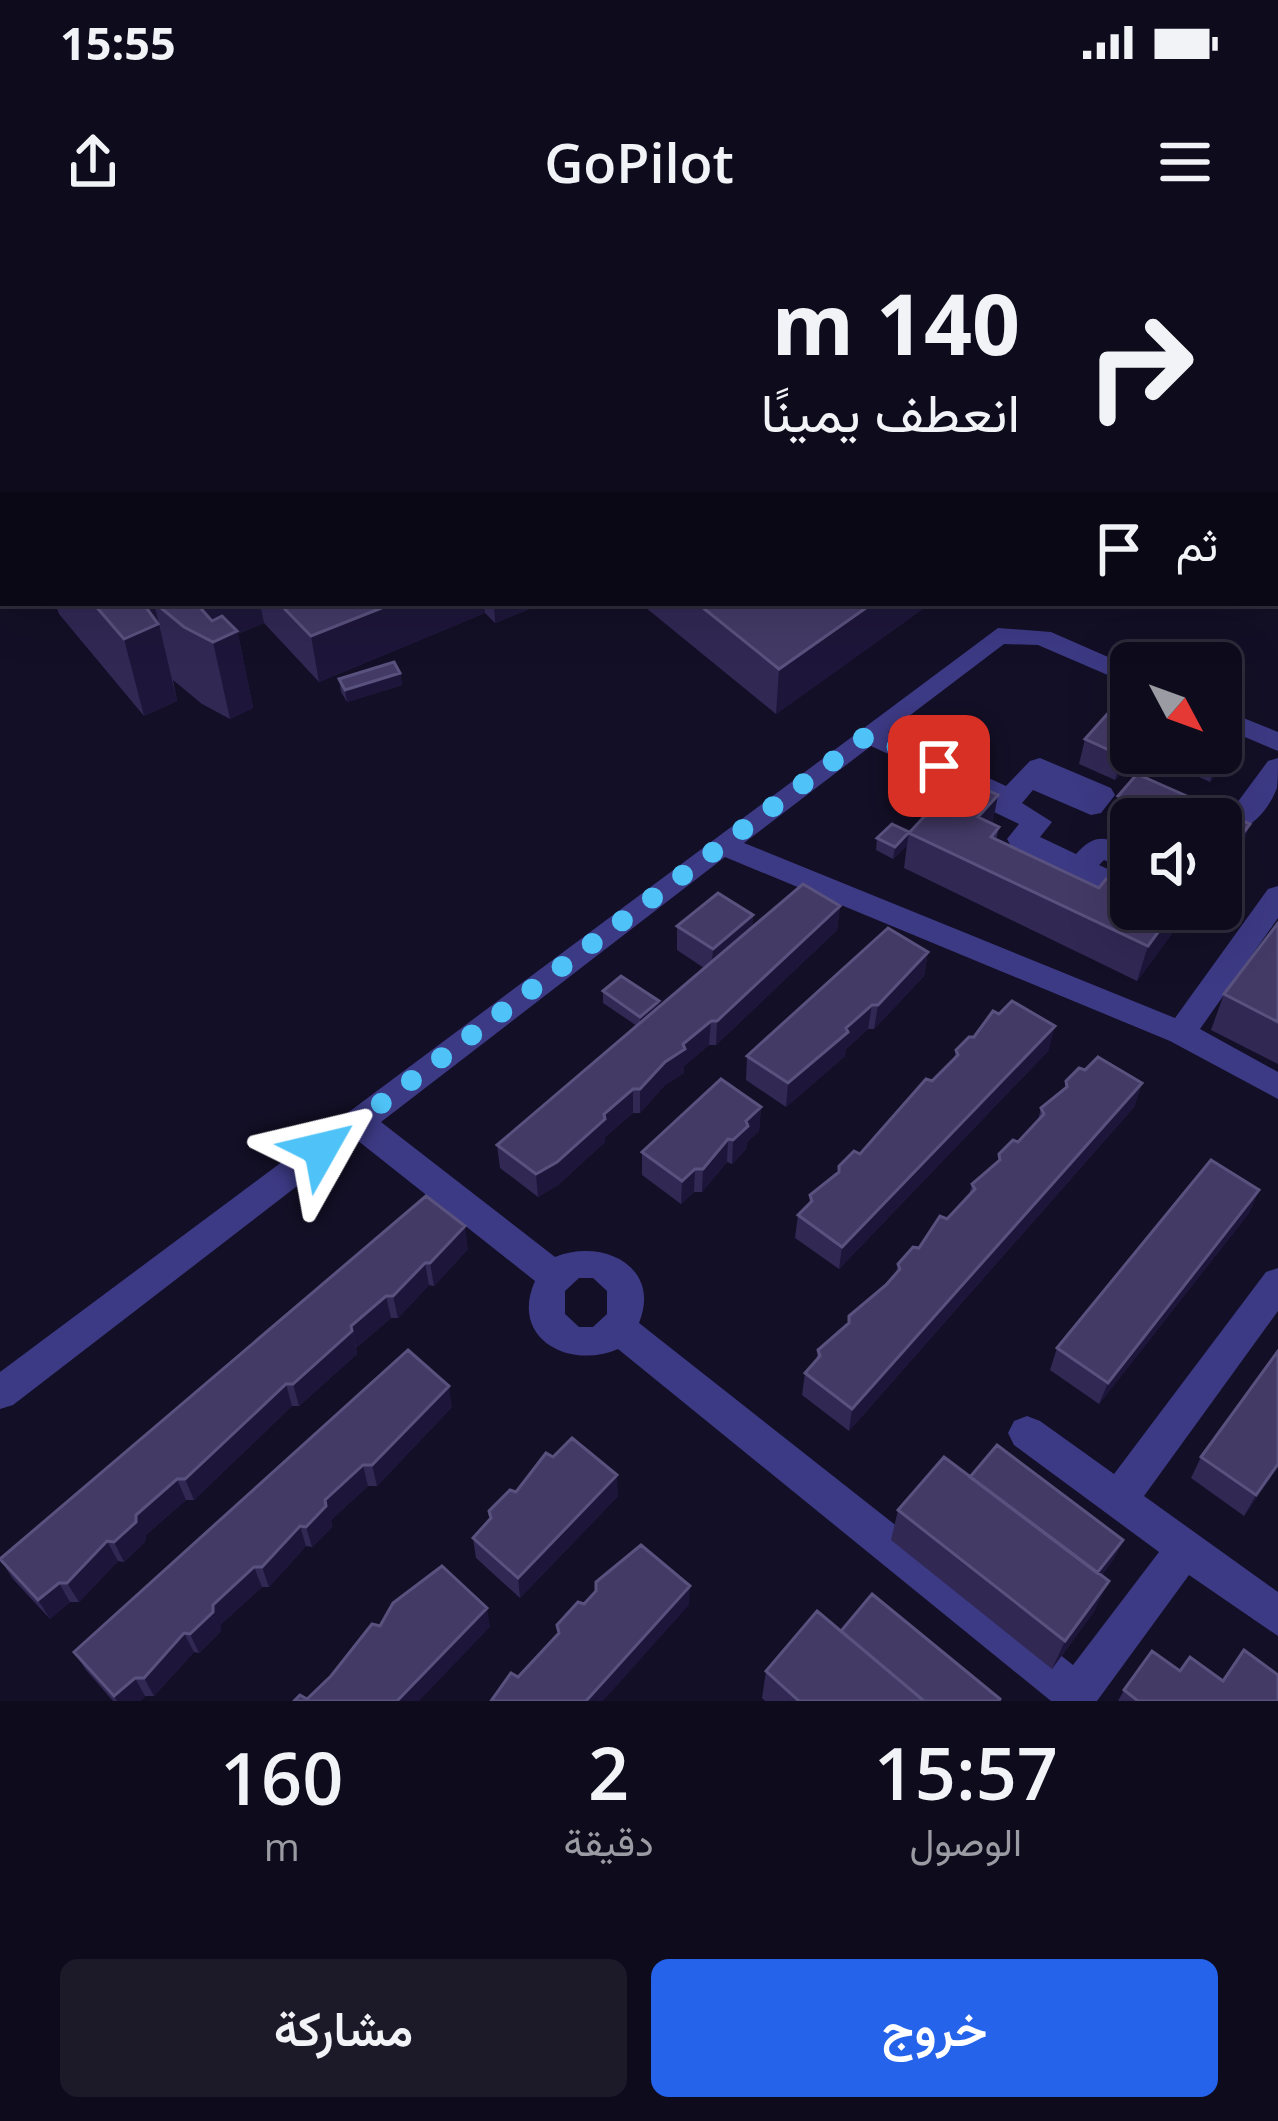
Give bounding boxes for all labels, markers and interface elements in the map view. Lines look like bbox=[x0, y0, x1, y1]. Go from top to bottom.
text: 15:55 bbox=[60, 12, 176, 73]
text: GoPilot bbox=[544, 125, 734, 199]
icon: share bbox=[60, 129, 126, 195]
icon: menu bbox=[1152, 129, 1218, 195]
text: 140 m bbox=[772, 265, 1020, 380]
icon: right bbox=[1062, 288, 1218, 444]
text: انعطف يمينًا bbox=[761, 374, 1020, 448]
text: ثم bbox=[1176, 513, 1218, 574]
icon: arrive bbox=[1086, 516, 1152, 582]
north arrow bbox=[1110, 642, 1242, 774]
map controls bbox=[1110, 642, 1242, 930]
pin bbox=[888, 715, 990, 817]
icon: arrive bbox=[906, 733, 972, 799]
button: sound bbox=[1110, 798, 1242, 930]
position arrow bbox=[258, 1086, 384, 1212]
text: 2 bbox=[588, 1723, 629, 1821]
text: 15:57 bbox=[874, 1723, 1058, 1821]
text: 160 bbox=[220, 1728, 343, 1826]
text: دقيقة bbox=[563, 1814, 654, 1867]
text: الوصول bbox=[910, 1814, 1022, 1867]
text: m bbox=[264, 1819, 300, 1872]
button: مشاركة bbox=[60, 1959, 627, 2097]
button: خروج bbox=[651, 1959, 1218, 2097]

